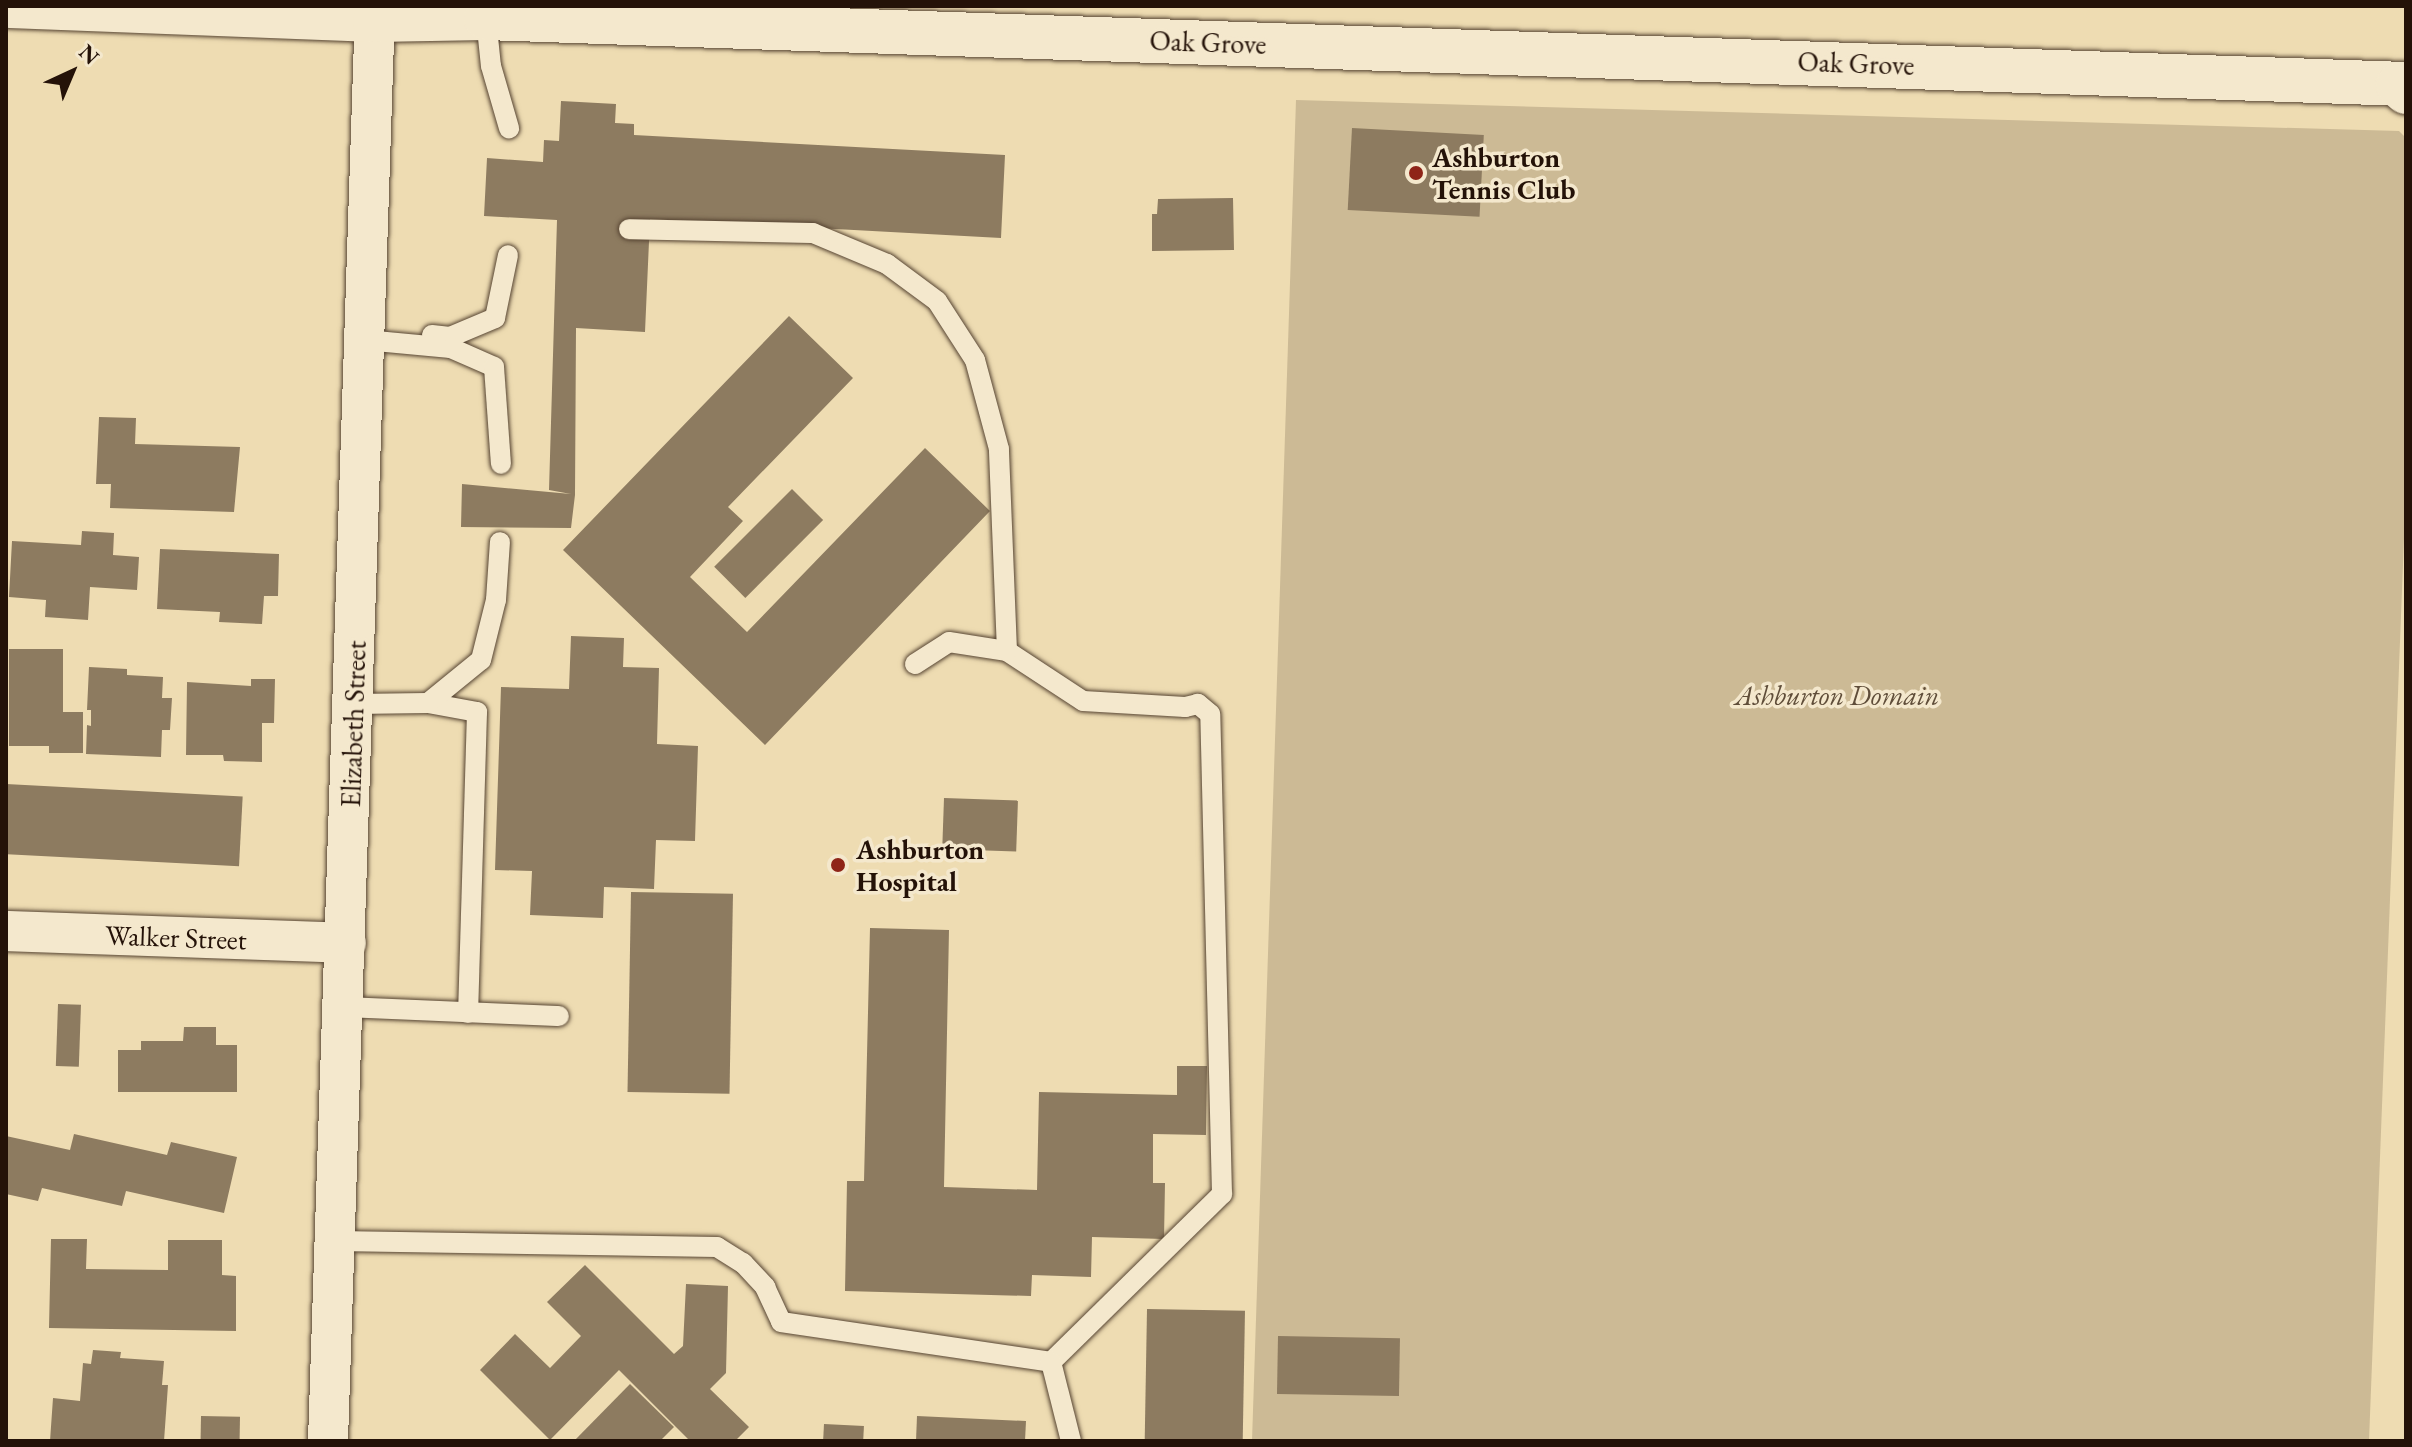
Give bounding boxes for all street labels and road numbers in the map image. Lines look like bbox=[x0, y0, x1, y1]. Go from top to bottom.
street label: Oak Grove bbox=[1149, 23, 1267, 61]
street label: Oak Grove bbox=[1797, 44, 1915, 82]
street label: Elizabeth Street bbox=[333, 640, 373, 808]
street label: Walker Street bbox=[105, 918, 247, 956]

